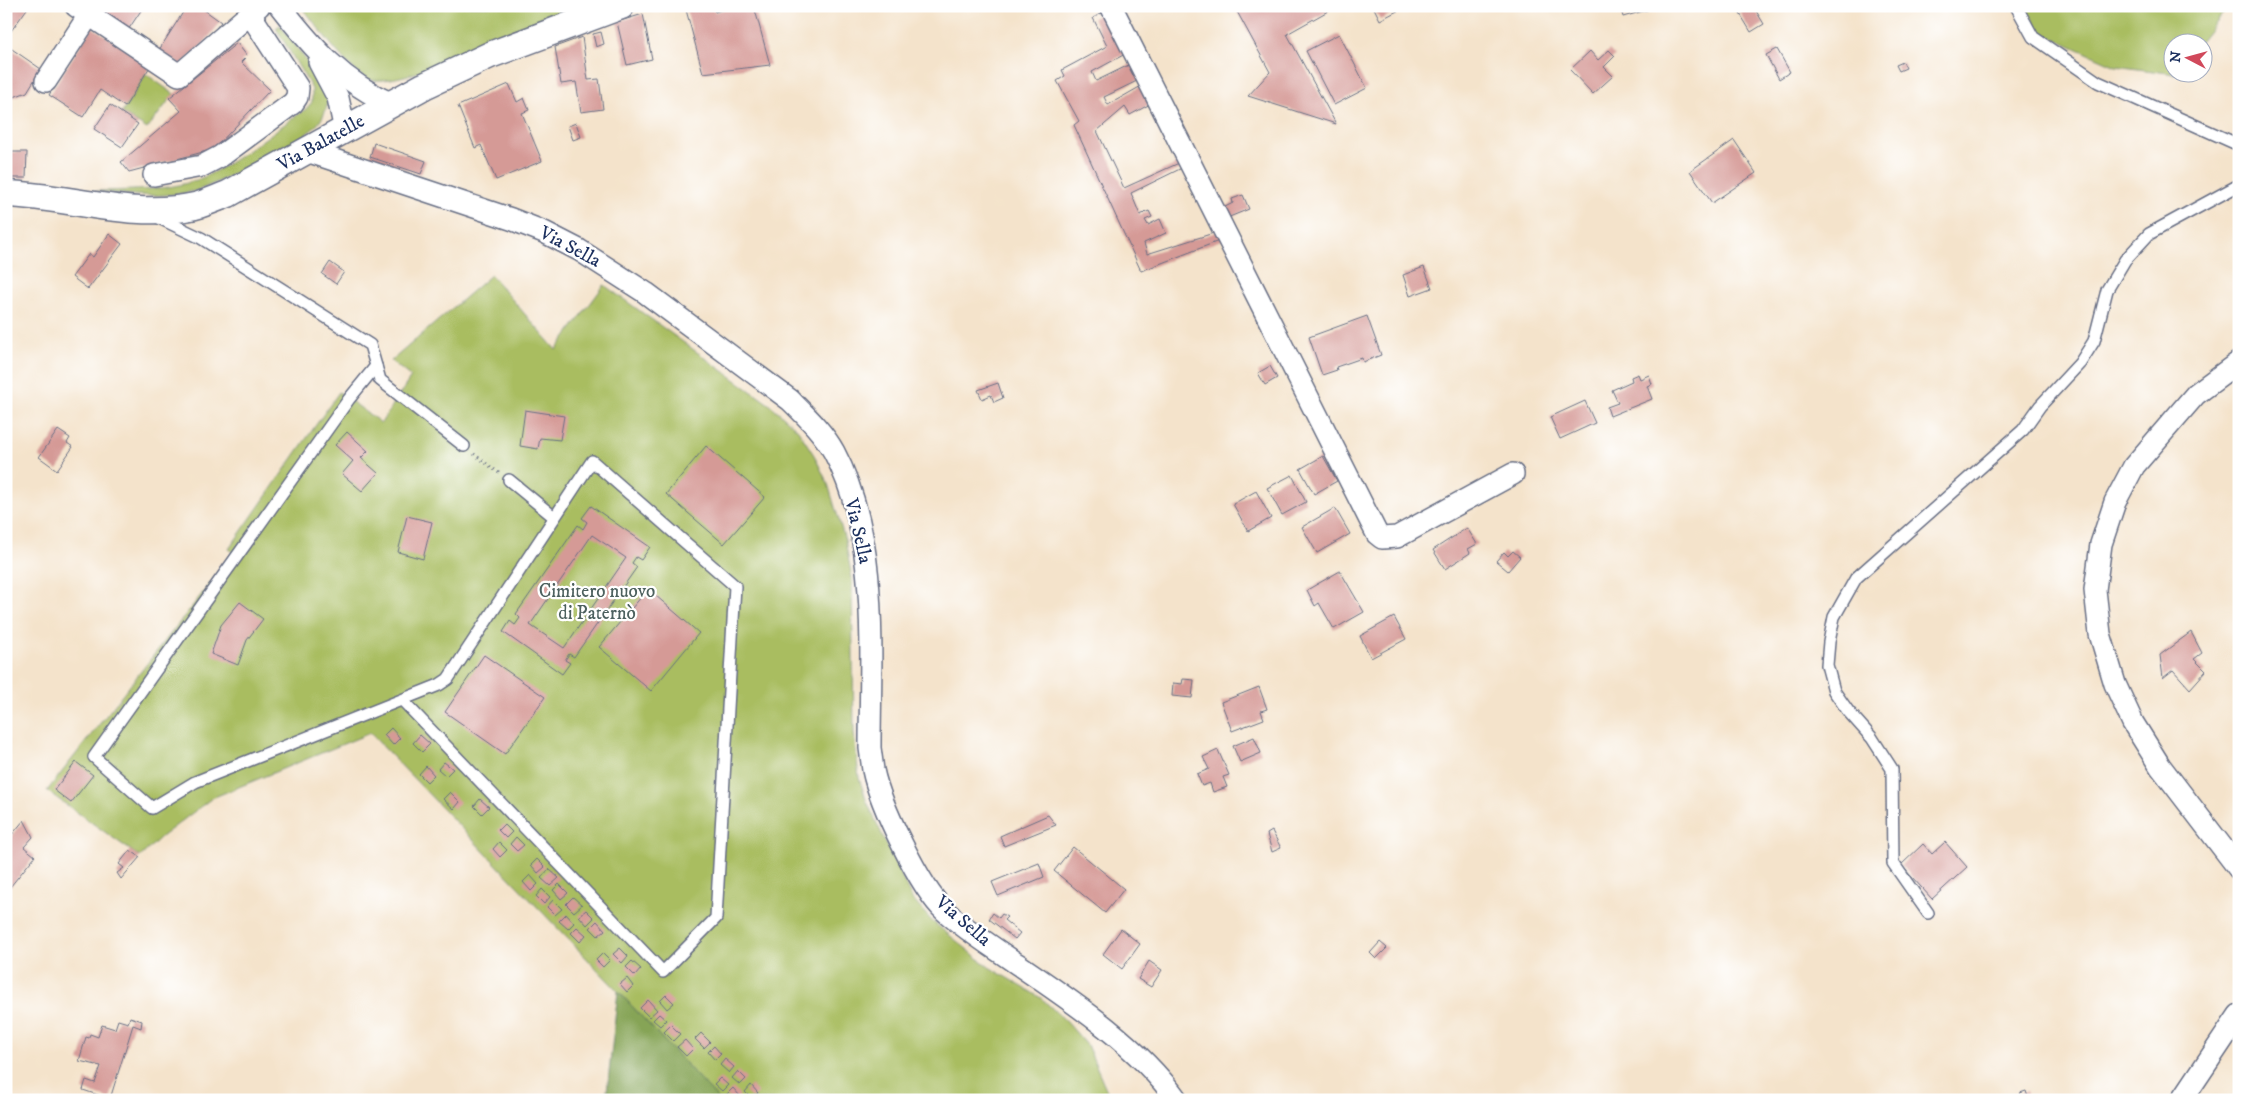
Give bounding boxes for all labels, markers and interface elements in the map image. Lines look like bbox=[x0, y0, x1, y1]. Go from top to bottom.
north arrow bbox=[2162, 32, 2212, 82]
text: N bbox=[2167, 50, 2186, 63]
street label: Via Balatelle bbox=[273, 110, 369, 177]
street label: Via Sella bbox=[534, 221, 605, 273]
street label: Via Sella bbox=[839, 495, 877, 566]
park label: Cimitero nuovo di Paternò bbox=[539, 580, 655, 625]
street label: Via Sella bbox=[930, 890, 996, 951]

